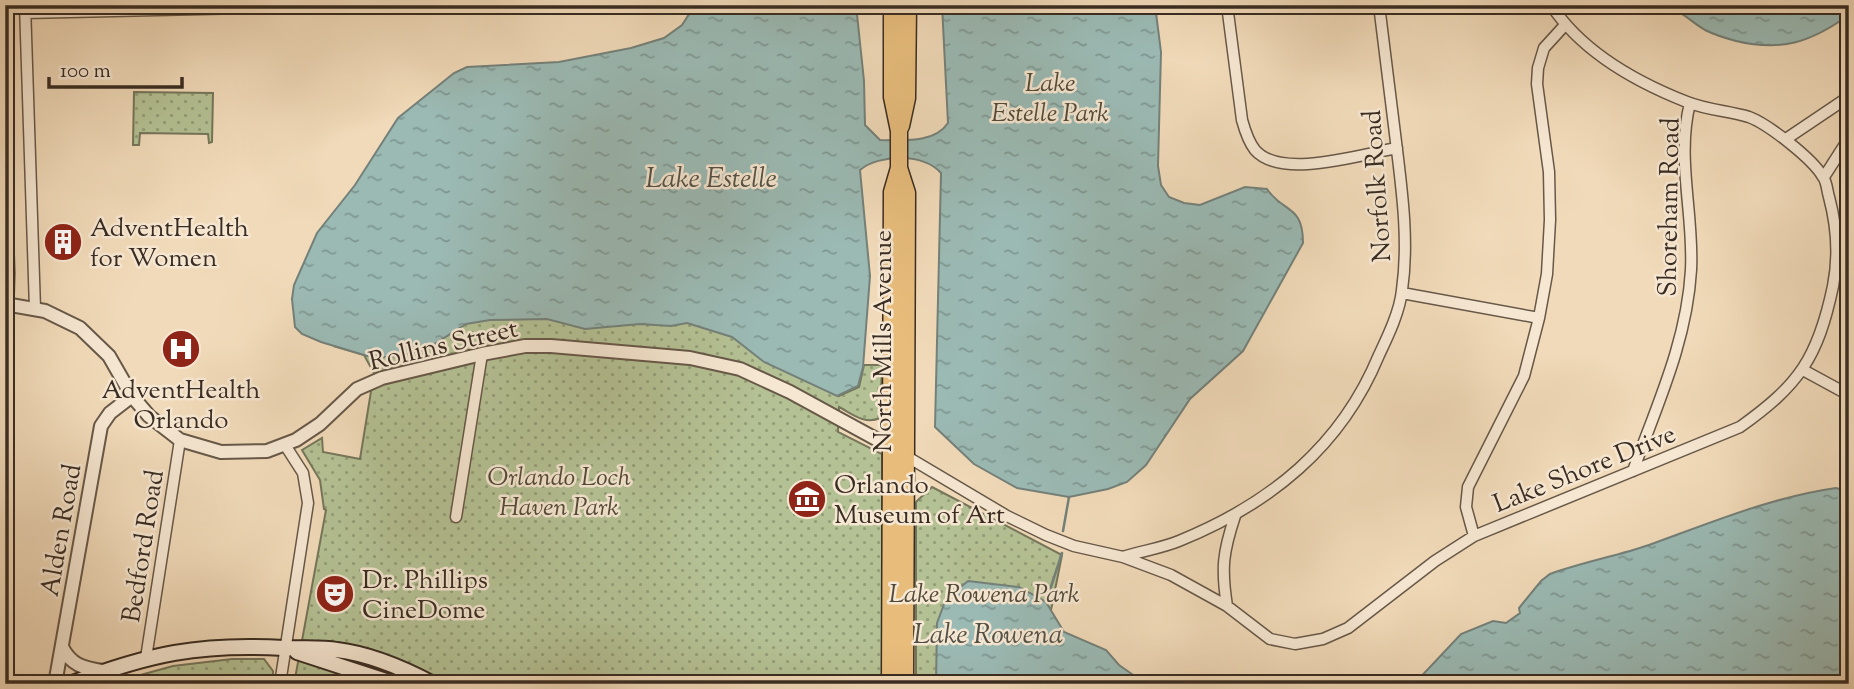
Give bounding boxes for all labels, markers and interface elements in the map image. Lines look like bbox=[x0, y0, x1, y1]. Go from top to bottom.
scale bar bbox=[49, 46, 182, 90]
text: 100 m bbox=[60, 57, 111, 87]
park label: Lake Estelle Park bbox=[991, 66, 1109, 133]
street label: Norfolk Road bbox=[1355, 108, 1402, 263]
street label: Shoreham Road bbox=[1650, 117, 1691, 297]
water label: Lake Estelle bbox=[645, 160, 777, 200]
place label: AdventHealth for Women bbox=[90, 211, 249, 278]
building icon: AdventHealth for Women bbox=[42, 221, 84, 263]
street label: North Mills Avenue bbox=[866, 230, 903, 452]
street label: Rollins Street bbox=[365, 311, 522, 382]
hospital icon: AdventHealth Orlando bbox=[160, 328, 202, 370]
place label: AdventHealth Orlando bbox=[101, 373, 261, 440]
street label: Lake Shore Drive bbox=[1488, 417, 1682, 524]
park label: Orlando Loch Haven Park bbox=[487, 460, 631, 527]
street label: Alden Road bbox=[33, 461, 92, 600]
street label: Bedford Road bbox=[114, 467, 175, 625]
place label: Orlando Museum of Art bbox=[834, 468, 1005, 535]
museum icon: Orlando Museum of Art bbox=[786, 478, 828, 520]
place label: Dr. Phillips CineDome bbox=[362, 563, 488, 630]
theatre icon: Dr. Phillips CineDome bbox=[314, 573, 356, 615]
park label: Lake Rowena Park bbox=[889, 577, 1080, 614]
water label: Lake Rowena bbox=[913, 616, 1063, 656]

